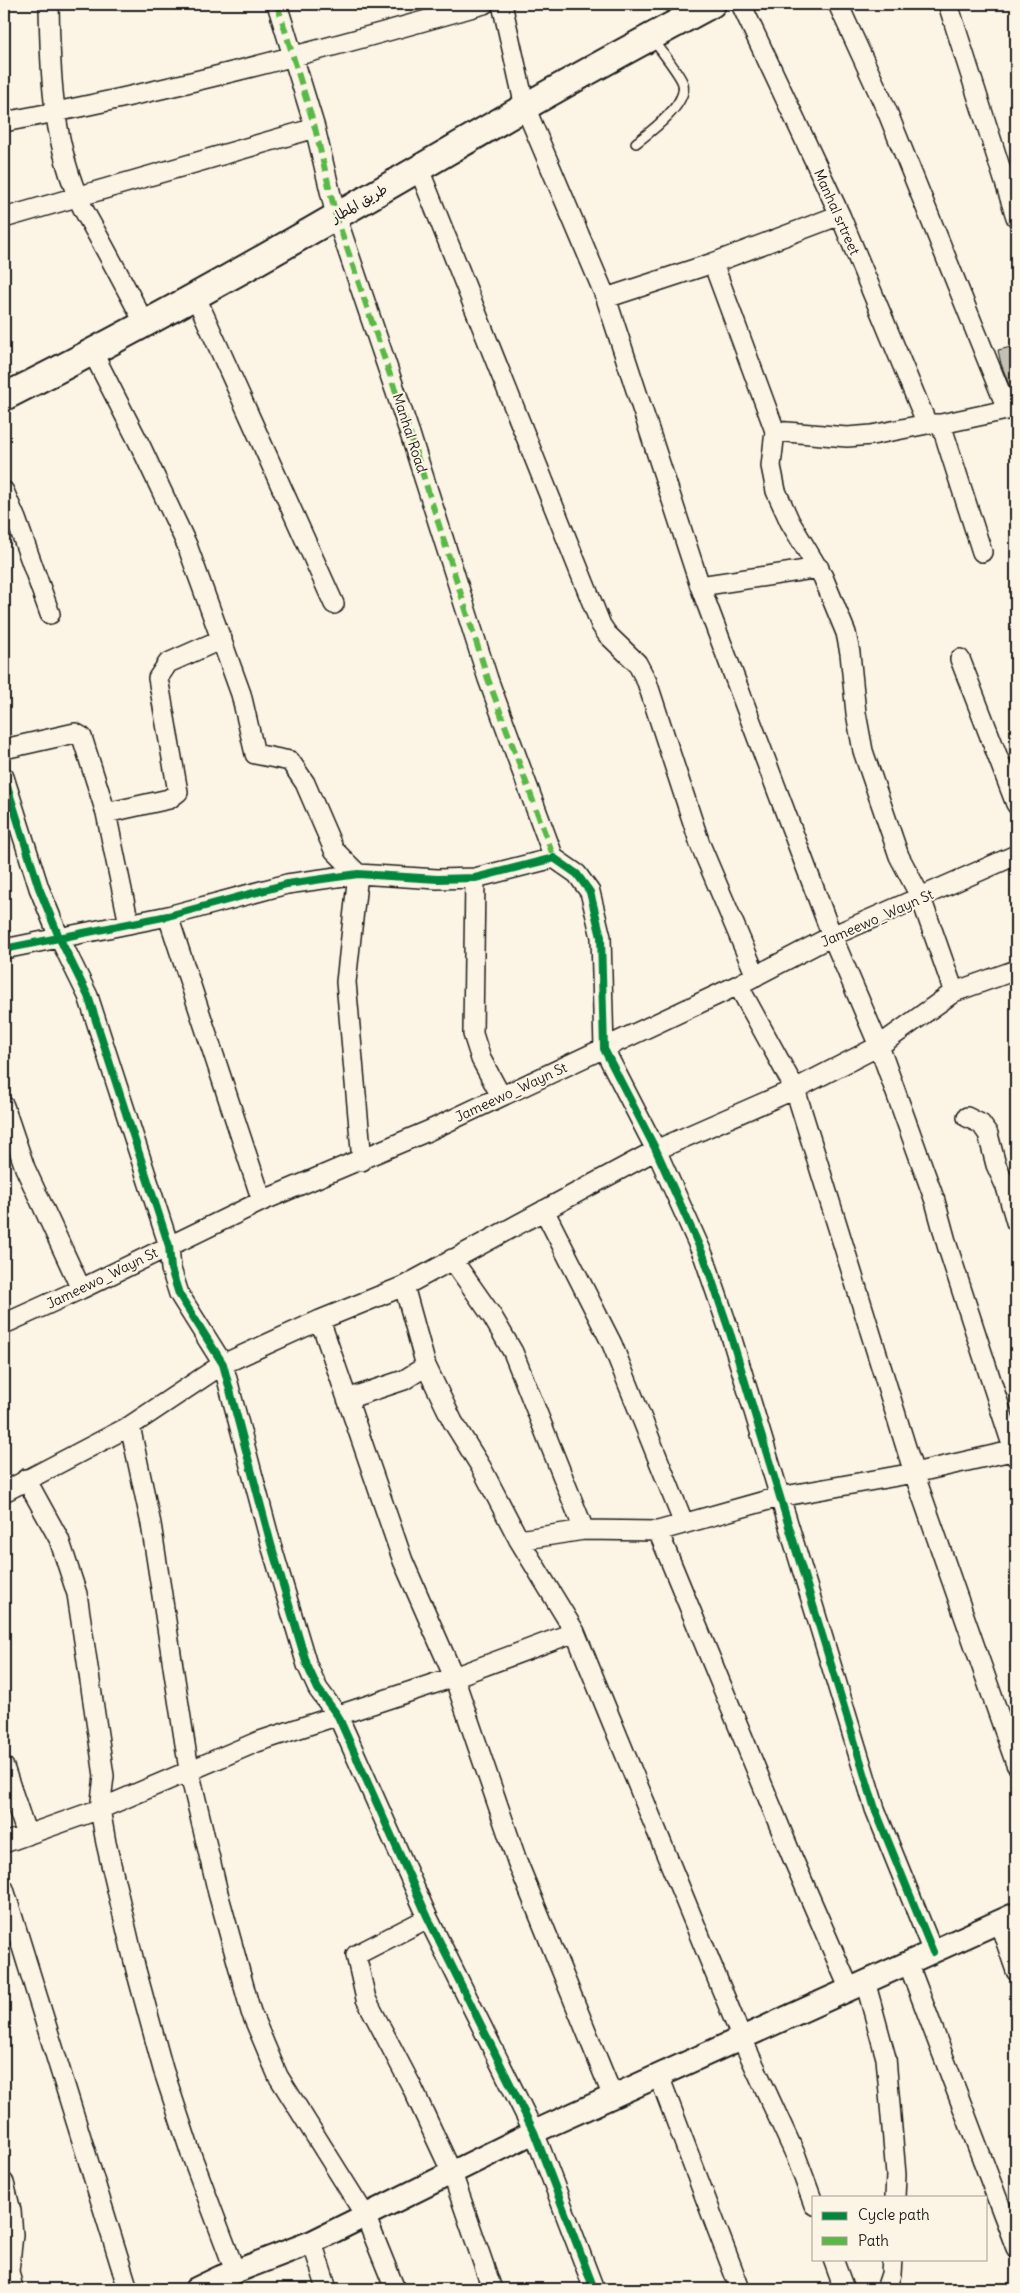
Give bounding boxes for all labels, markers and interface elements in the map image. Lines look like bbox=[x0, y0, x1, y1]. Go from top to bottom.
street label: Manhal srtreet bbox=[810, 166, 864, 258]
street label: طريق المطار bbox=[327, 180, 390, 227]
street label: Manhal Road bbox=[389, 391, 431, 475]
street label: Jameewo_Wayn St bbox=[818, 885, 936, 951]
street label: Jameewo_Wayn St bbox=[452, 1058, 570, 1126]
street label: Jameewo_Wayn St bbox=[44, 1243, 161, 1313]
legend bbox=[812, 2196, 988, 2260]
text: Cycle path bbox=[858, 2205, 930, 2224]
text: Path bbox=[858, 2231, 889, 2250]

